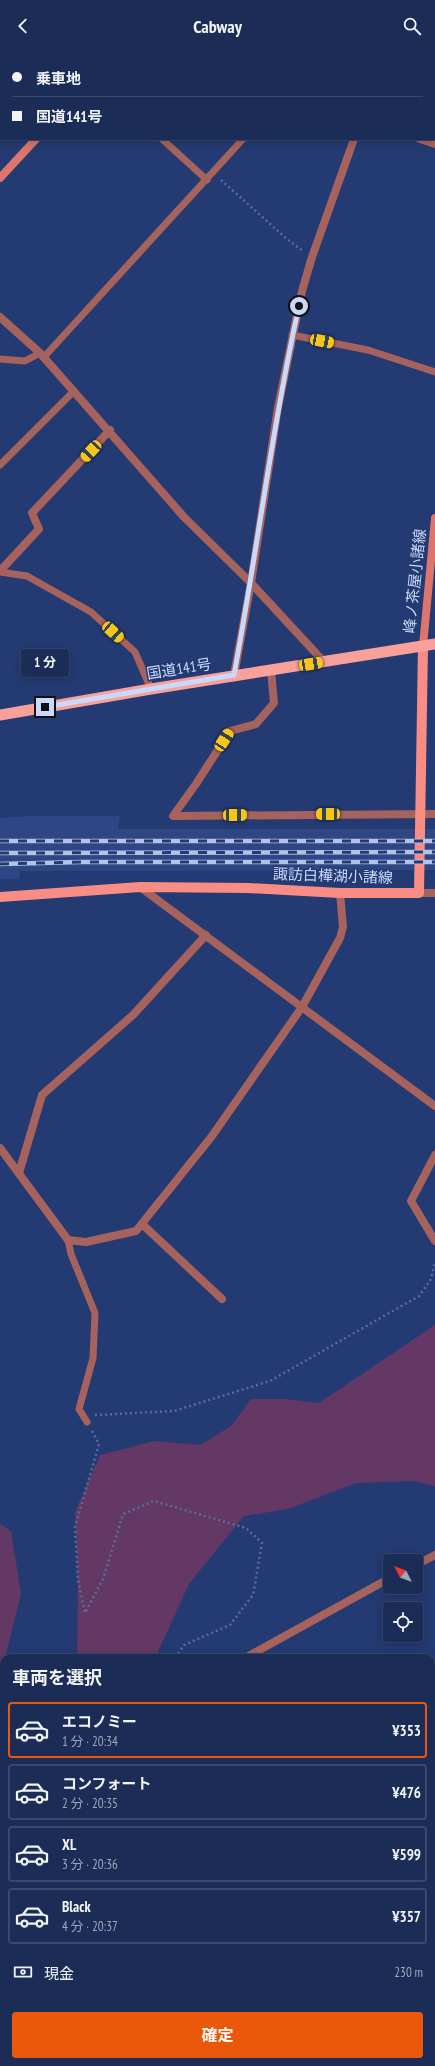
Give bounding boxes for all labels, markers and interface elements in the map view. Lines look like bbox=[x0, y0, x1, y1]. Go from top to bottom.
icon: back bbox=[12, 15, 34, 37]
text: Cabway bbox=[193, 15, 242, 38]
icon: search bbox=[401, 15, 423, 37]
text: 乗車地 bbox=[36, 69, 81, 88]
text: 国道141号 bbox=[36, 107, 103, 126]
route start bbox=[290, 297, 308, 315]
car bbox=[309, 333, 335, 349]
car bbox=[78, 438, 104, 464]
street label: 峰ノ茶屋小諸線 bbox=[400, 528, 429, 634]
car bbox=[100, 620, 126, 644]
callout: 1 分 bbox=[21, 649, 69, 677]
text: 1 分 bbox=[34, 654, 56, 671]
street label: 国道141号 bbox=[145, 654, 213, 683]
car bbox=[298, 656, 324, 672]
route end bbox=[36, 698, 54, 716]
car bbox=[212, 727, 236, 753]
car bbox=[316, 808, 340, 820]
car bbox=[223, 809, 247, 821]
street label: 諏訪白樺湖小諸線 bbox=[273, 864, 393, 887]
north arrow bbox=[383, 1554, 423, 1594]
map controls bbox=[383, 1554, 423, 1642]
button: locate bbox=[383, 1602, 423, 1642]
text: 車両を選択 bbox=[12, 1666, 102, 1689]
icon: car bbox=[14, 1712, 50, 1748]
text: エコノミー bbox=[62, 1712, 137, 1731]
text: ¥353 bbox=[392, 1721, 421, 1740]
text: 1 分 · 20:34 bbox=[62, 1733, 118, 1750]
icon: car bbox=[14, 1774, 50, 1810]
text: コンフォート bbox=[62, 1774, 152, 1793]
text: ¥476 bbox=[392, 1783, 421, 1802]
text: 2 分 · 20:35 bbox=[62, 1795, 118, 1812]
text: XL bbox=[62, 1835, 76, 1854]
icon: car bbox=[14, 1836, 50, 1872]
text: ¥599 bbox=[392, 1845, 421, 1864]
text: 3 分 · 20:36 bbox=[62, 1856, 118, 1873]
text: Black bbox=[62, 1897, 91, 1916]
icon: car bbox=[14, 1898, 50, 1934]
text: ¥357 bbox=[392, 1907, 421, 1926]
text: 4 分 · 20:37 bbox=[62, 1918, 118, 1935]
icon: cash bbox=[12, 1961, 34, 1983]
text: 現金 bbox=[44, 1964, 74, 1983]
text: 230 m bbox=[394, 1964, 423, 1981]
button: 確定 bbox=[12, 2012, 423, 2058]

